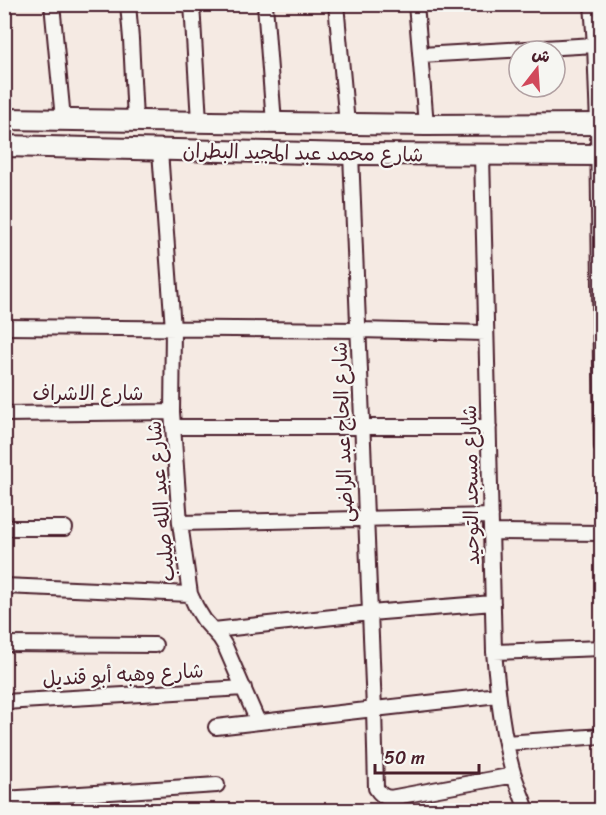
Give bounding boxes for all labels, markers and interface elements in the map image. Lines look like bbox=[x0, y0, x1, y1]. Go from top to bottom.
north arrow bbox=[507, 39, 567, 99]
text: ش bbox=[529, 39, 554, 72]
street label: شارع محمد عبد المجيد البطران bbox=[182, 133, 424, 173]
street label: شارع الحاج عبد الراضى bbox=[322, 341, 364, 523]
street label: شارع الاشراف bbox=[33, 376, 143, 411]
street label: شارع مسجد التوحيد bbox=[452, 405, 490, 565]
street label: شارع عبد الله صليب bbox=[137, 419, 185, 583]
street label: شارع وهبه أبو قنديل bbox=[42, 653, 204, 697]
scale bar bbox=[375, 737, 478, 775]
text: 50 m bbox=[384, 742, 425, 774]

